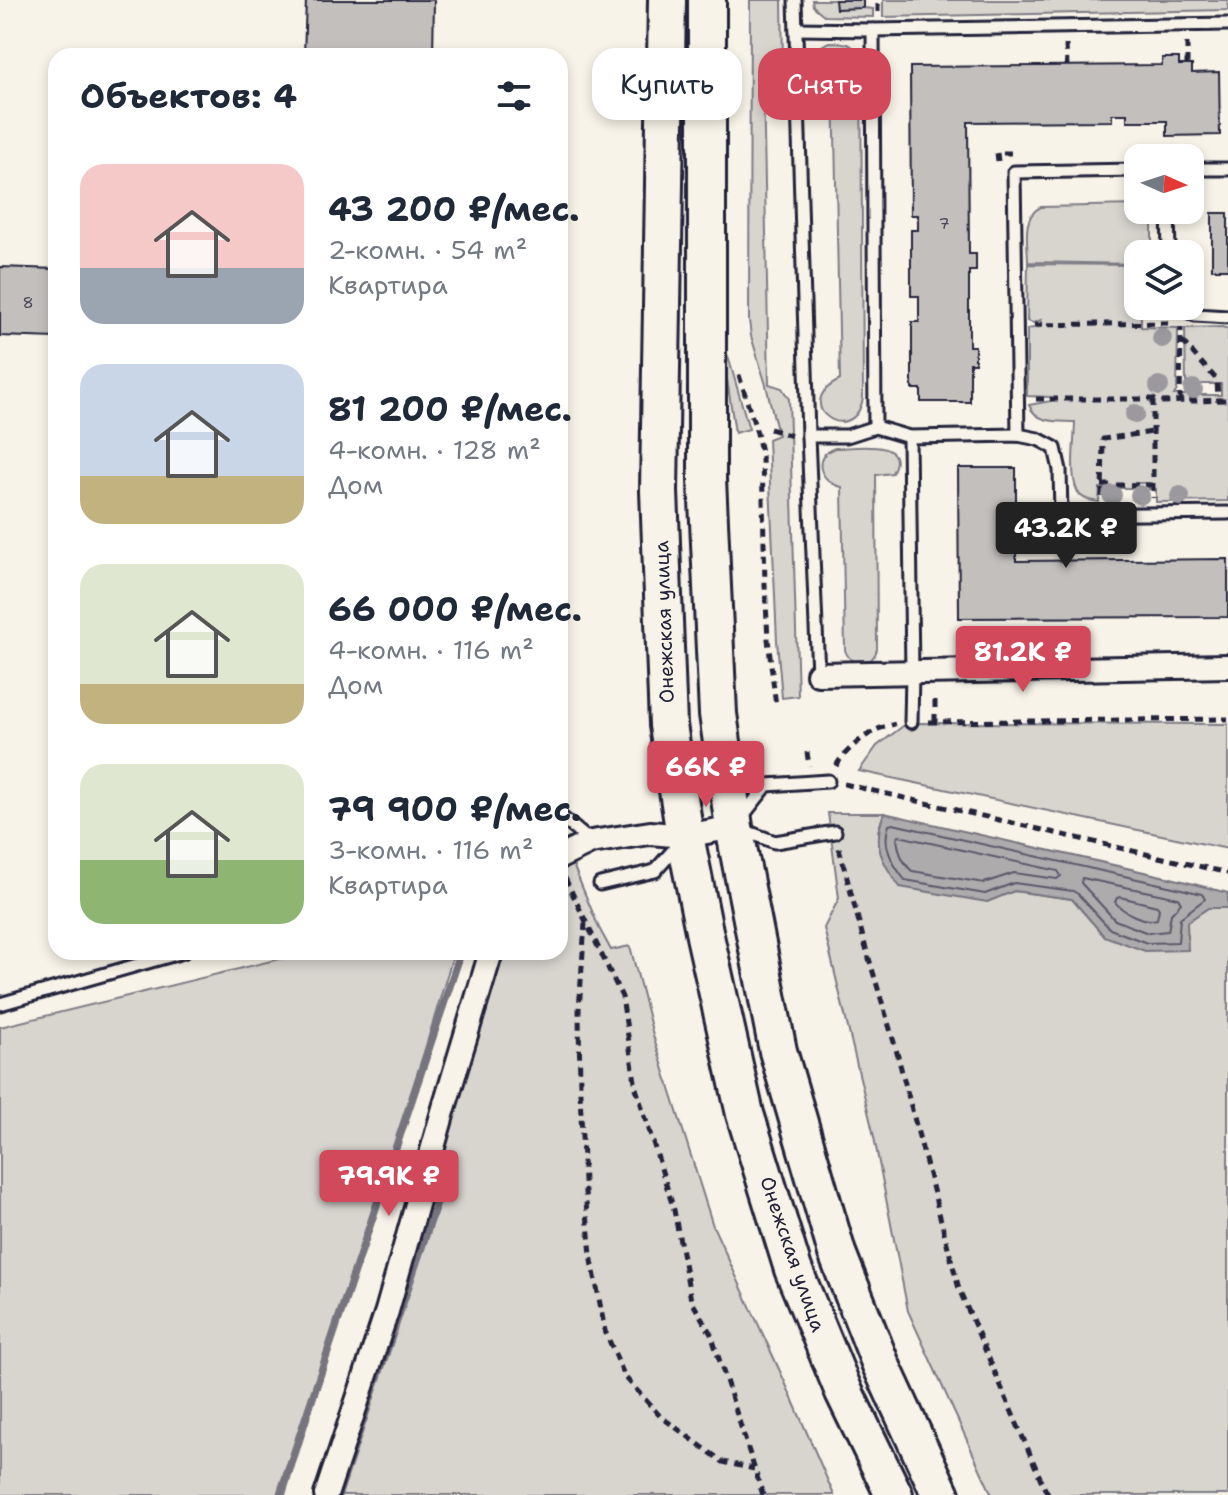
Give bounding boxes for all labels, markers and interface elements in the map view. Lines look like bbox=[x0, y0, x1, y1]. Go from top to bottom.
chip: Купить bbox=[592, 48, 742, 120]
chip: Снять bbox=[758, 48, 891, 120]
text: Объектов: 4 bbox=[80, 73, 297, 119]
icon: filters bbox=[492, 74, 536, 118]
north arrow bbox=[1124, 144, 1204, 224]
map controls bbox=[1124, 144, 1204, 320]
text: 43 200 ₽/мес. bbox=[328, 186, 580, 232]
icon: home bbox=[144, 196, 240, 292]
house number: 7 bbox=[938, 213, 950, 234]
text: 2-комн. · 54 m² bbox=[328, 232, 528, 267]
button: layers bbox=[1124, 240, 1204, 320]
text: Квартира bbox=[328, 267, 448, 302]
house number: 8 bbox=[22, 292, 34, 313]
text: 81 200 ₽/мес. bbox=[328, 386, 572, 432]
icon: home bbox=[144, 396, 240, 492]
text: 4-комн. · 128 m² bbox=[328, 432, 541, 467]
text: Дом bbox=[328, 467, 383, 502]
pin: 43.2K ₽ bbox=[992, 502, 1140, 570]
text: 43.2K ₽ bbox=[1014, 510, 1118, 545]
street label: Онежская улица bbox=[648, 540, 680, 704]
text: 66 000 ₽/мес. bbox=[328, 586, 582, 632]
icon: home bbox=[144, 596, 240, 692]
pin: 81.2K ₽ bbox=[949, 626, 1097, 694]
text: 4-комн. · 116 m² bbox=[328, 632, 534, 667]
text: 81.2K ₽ bbox=[974, 634, 1072, 669]
text: Дом bbox=[328, 667, 383, 702]
pin: 66K ₽ bbox=[650, 741, 762, 809]
text: 66K ₽ bbox=[665, 749, 747, 784]
text: 79 900 ₽/мес. bbox=[328, 786, 581, 832]
icon: home bbox=[144, 796, 240, 892]
text: 3-комн. · 116 m² bbox=[328, 832, 534, 867]
text: Квартира bbox=[328, 867, 448, 902]
pin: 79.9K ₽ bbox=[315, 1150, 463, 1218]
text: 79.9K ₽ bbox=[337, 1158, 441, 1193]
street label: Онежская улица bbox=[754, 1173, 832, 1336]

